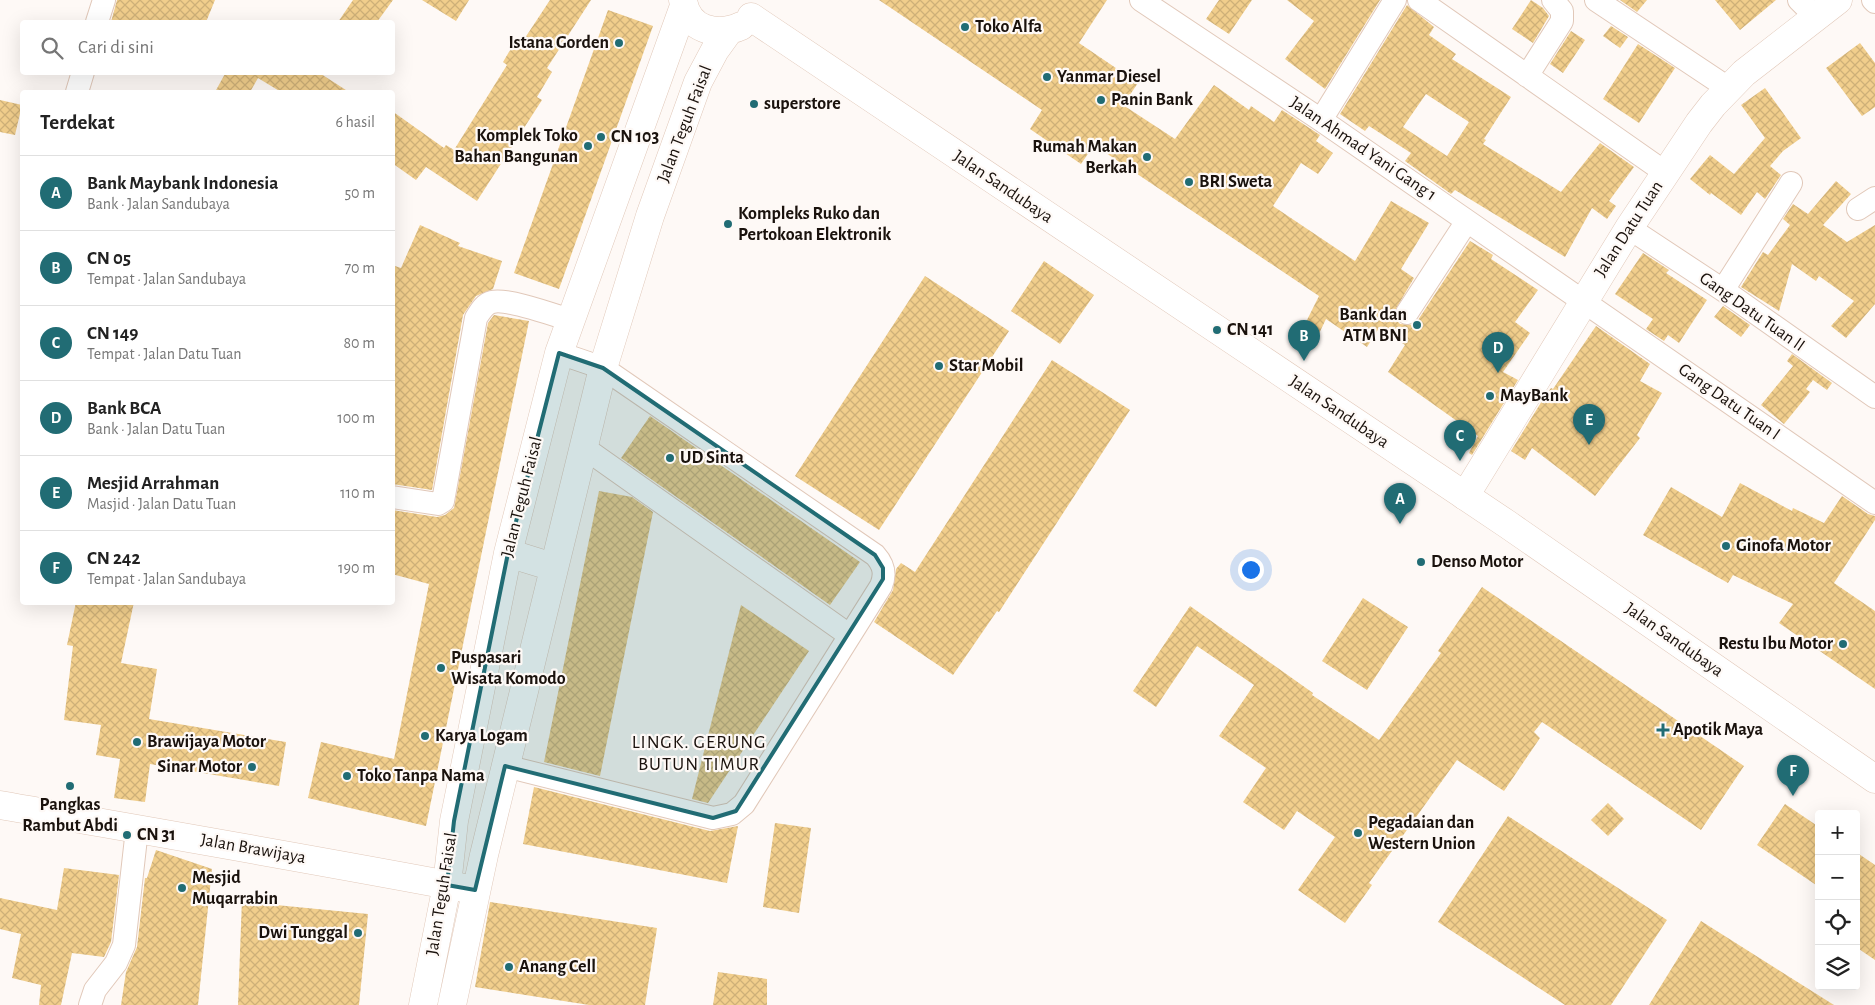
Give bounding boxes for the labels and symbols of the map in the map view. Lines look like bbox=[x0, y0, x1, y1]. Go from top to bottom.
place label: Toko Alfa bbox=[975, 18, 1043, 36]
marker: Toko Alfa bbox=[959, 21, 971, 33]
place label: Istana Gorden bbox=[508, 34, 609, 52]
marker: Istana Gorden bbox=[613, 37, 625, 49]
street label: Jalan Teguh Faisal bbox=[654, 63, 716, 185]
place label: Yanmar Diesel bbox=[1057, 68, 1161, 86]
marker: Yanmar Diesel bbox=[1041, 71, 1053, 83]
place label: Panin Bank bbox=[1111, 91, 1193, 109]
street label: Jalan Ahmad Yani Gang 1 bbox=[1287, 93, 1439, 205]
marker: Panin Bank bbox=[1095, 94, 1107, 106]
place label: superstore bbox=[764, 95, 841, 113]
marker: superstore bbox=[748, 98, 760, 110]
place label: Komplek Toko Bahan Bangunan bbox=[454, 127, 578, 166]
place label: CN 103 bbox=[611, 128, 659, 146]
marker: CN 103 bbox=[595, 131, 607, 143]
place label: Rumah Makan Berkah bbox=[1032, 138, 1137, 177]
marker: Komplek Toko Bahan Bangunan bbox=[582, 140, 594, 152]
street label: Jalan Sandubaya bbox=[950, 147, 1056, 227]
marker: Rumah Makan Berkah bbox=[1141, 151, 1153, 163]
place label: BRI Sweta bbox=[1199, 173, 1273, 191]
marker: BRI Sweta bbox=[1183, 176, 1195, 188]
street label: Jalan Datu Tuan bbox=[1591, 178, 1667, 280]
place label: Kompleks Ruko dan Pertokoan Elektronik bbox=[738, 205, 891, 244]
marker: Kompleks Ruko dan Pertokoan Elektronik bbox=[722, 218, 734, 230]
street label: Gang Datu Tuan II bbox=[1696, 269, 1808, 355]
place label: Bank dan ATM BNI bbox=[1339, 306, 1407, 345]
marker: Bank dan ATM BNI bbox=[1411, 319, 1423, 331]
pin: B bbox=[1288, 320, 1320, 361]
place label: CN 141 bbox=[1227, 321, 1274, 339]
marker: CN 141 bbox=[1211, 324, 1223, 336]
pin: D bbox=[1482, 332, 1514, 373]
place label: Star Mobil bbox=[949, 357, 1023, 375]
marker: Star Mobil bbox=[933, 360, 945, 372]
street label: Gang Datu Tuan I bbox=[1675, 360, 1783, 444]
street label: Jalan Sandubaya bbox=[1286, 372, 1392, 452]
place label: MayBank bbox=[1500, 387, 1568, 405]
marker: MayBank bbox=[1484, 390, 1496, 402]
pin: E bbox=[1573, 404, 1605, 445]
pin: C bbox=[1444, 420, 1476, 461]
street label: Jalan Teguh Faisal bbox=[498, 435, 546, 559]
place label: UD Sinta bbox=[680, 449, 744, 467]
marker: UD Sinta bbox=[664, 452, 676, 464]
pin: A bbox=[1384, 483, 1416, 524]
place label: Ginofa Motor bbox=[1736, 537, 1831, 555]
marker: Ginofa Motor bbox=[1720, 540, 1732, 552]
place label: Denso Motor bbox=[1431, 553, 1524, 571]
marker: Denso Motor bbox=[1415, 556, 1427, 568]
your location bbox=[1238, 557, 1264, 583]
street label: Jalan Sandubaya bbox=[1622, 600, 1726, 680]
place label: Restu Ibu Motor bbox=[1718, 635, 1834, 653]
marker: Restu Ibu Motor bbox=[1837, 638, 1849, 650]
place label: Puspasari Wisata Komodo bbox=[451, 649, 566, 688]
marker: Puspasari Wisata Komodo bbox=[435, 662, 447, 674]
place label: Apotik Maya bbox=[1673, 721, 1764, 739]
marker: Apotik Maya bbox=[1657, 724, 1669, 736]
place label: Karya Logam bbox=[435, 727, 528, 745]
marker: Karya Logam bbox=[419, 730, 431, 742]
place label: Brawijaya Motor bbox=[147, 733, 267, 751]
district label: LINGK. GERUNG BUTUN TIMUR bbox=[632, 733, 766, 774]
marker: Brawijaya Motor bbox=[131, 736, 143, 748]
pin: F bbox=[1777, 755, 1809, 796]
place label: Sinar Motor bbox=[157, 758, 243, 776]
marker: Sinar Motor bbox=[246, 761, 258, 773]
place label: Toko Tanpa Nama bbox=[357, 767, 485, 785]
marker: Toko Tanpa Nama bbox=[341, 770, 353, 782]
marker: Pangkas Rambut Abdi bbox=[64, 780, 76, 792]
place label: Pangkas Rambut Abdi bbox=[22, 796, 118, 835]
place label: Pegadaian dan Western Union bbox=[1368, 814, 1476, 853]
place label: CN 31 bbox=[137, 826, 176, 844]
marker: Pegadaian dan Western Union bbox=[1352, 827, 1364, 839]
marker: CN 31 bbox=[121, 829, 133, 841]
street label: Jalan Brawijaya bbox=[199, 831, 307, 867]
street label: Jalan Teguh Faisal bbox=[423, 831, 461, 957]
place label: Mesjid Muqarrabin bbox=[192, 869, 278, 908]
marker: Mesjid Muqarrabin bbox=[176, 882, 188, 894]
place label: Dwi Tunggal bbox=[258, 924, 348, 942]
marker: Dwi Tunggal bbox=[352, 927, 364, 939]
place label: Anang Cell bbox=[519, 958, 596, 976]
marker: Anang Cell bbox=[503, 961, 515, 973]

